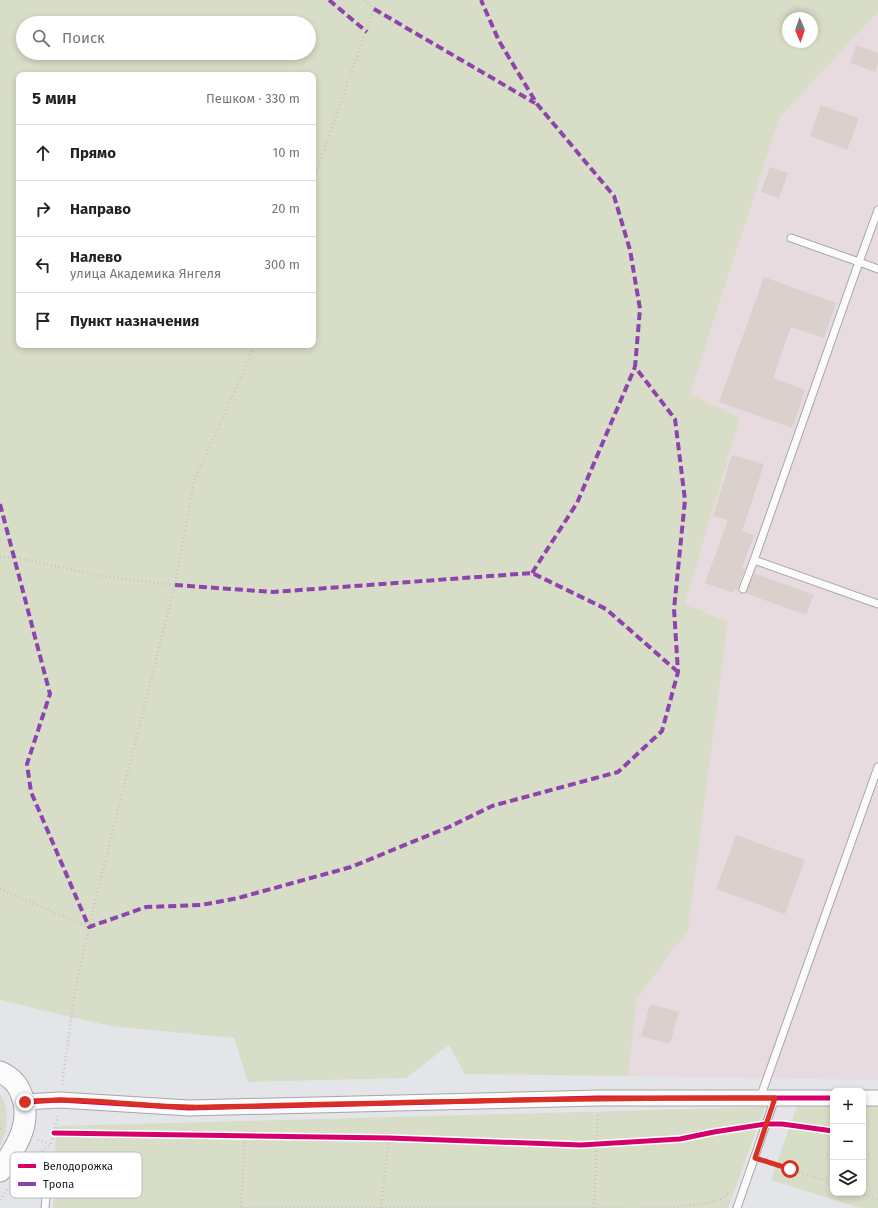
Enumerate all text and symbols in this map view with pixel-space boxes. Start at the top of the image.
north arrow [782,12,818,48]
search box [16,16,316,60]
icon: search [30,27,52,49]
text: Поиск [62,29,105,47]
text: 5 мин [32,88,77,109]
text: Пешком · 330 m [206,91,300,106]
icon: ahead [32,142,54,164]
text: Прямо [70,144,116,162]
text: 10 m [273,145,300,160]
icon: right [32,198,54,220]
text: Направо [70,200,131,218]
text: 20 m [272,201,300,216]
text: Налево [70,248,122,266]
icon: left [32,254,54,276]
text: 300 m [264,257,300,272]
text: улица Академика Янгеля [70,266,221,281]
icon: arrive [32,310,54,332]
text: Пункт назначения [70,312,199,330]
map controls [830,1088,866,1196]
button: + [830,1088,866,1124]
route end [16,1093,34,1111]
button: − [830,1124,866,1160]
legend [10,1152,142,1198]
text: Велодорожка [43,1160,113,1173]
route start [781,1160,799,1178]
button: layers [830,1160,866,1196]
text: Тропа [43,1178,74,1191]

